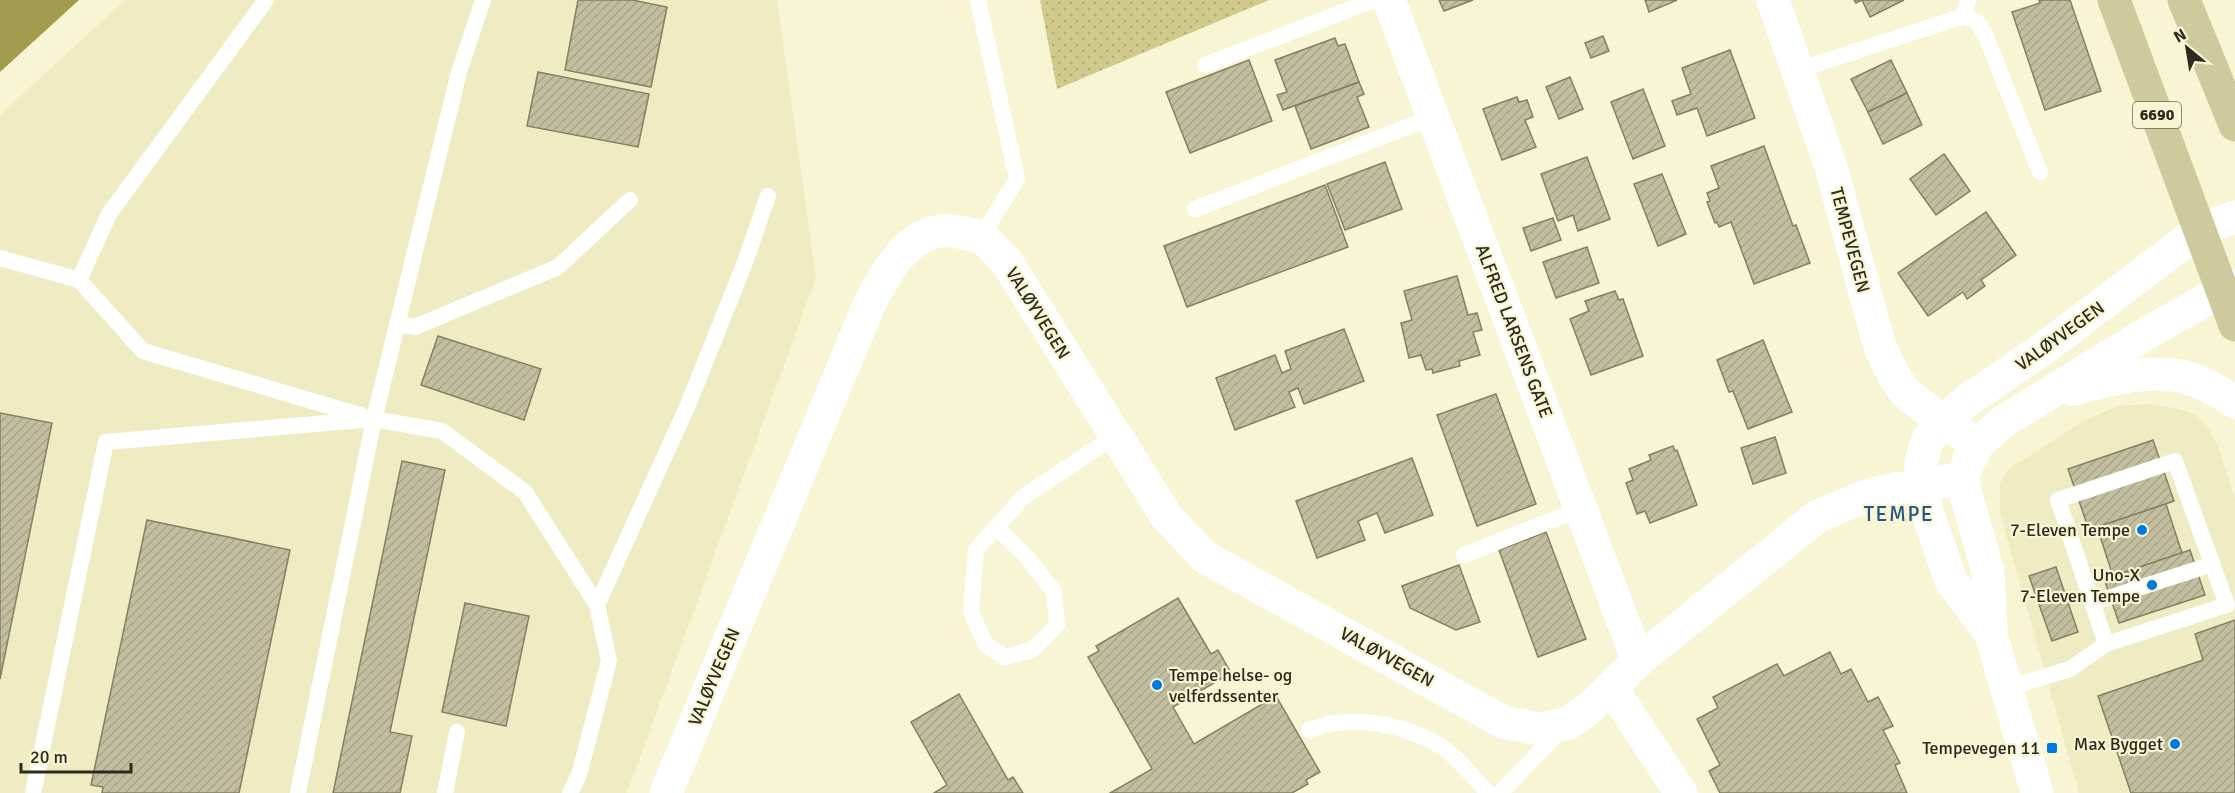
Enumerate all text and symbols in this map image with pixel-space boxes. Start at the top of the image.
north arrow [2157,18,2217,78]
text: N [2170,24,2190,47]
road number: 6690 [2133,102,2181,128]
street label: TEMPEVEGEN [1825,185,1875,295]
street label: ALFRED LARSENS GATE [1471,241,1557,421]
street label: VALØYVEGEN [1001,263,1075,363]
street label: VALØYVEGEN [2011,296,2109,376]
district label: TEMPE [1864,501,1934,527]
place label: 7-Eleven Tempe [2010,519,2130,541]
marker: 7-Eleven Tempe [2135,523,2149,537]
place label: Uno-X 7-Eleven Tempe [2020,564,2140,607]
marker: Uno-X 7-Eleven Tempe [2145,578,2159,592]
street label: VALØYVEGEN [1336,622,1438,692]
street label: VALØYVEGEN [683,625,745,729]
place label: Tempe helse- og velferdssenter [1169,664,1292,707]
marker: Tempe helse- og velferdssenter [1150,678,1164,692]
place label: Max Bygget [2074,733,2163,755]
scale bar [21,736,130,774]
place label: Tempevegen 11 [1922,737,2040,759]
marker: Max Bygget [2168,737,2182,751]
marker: Tempevegen 11 [2045,741,2059,755]
text: 20 m [30,746,68,768]

